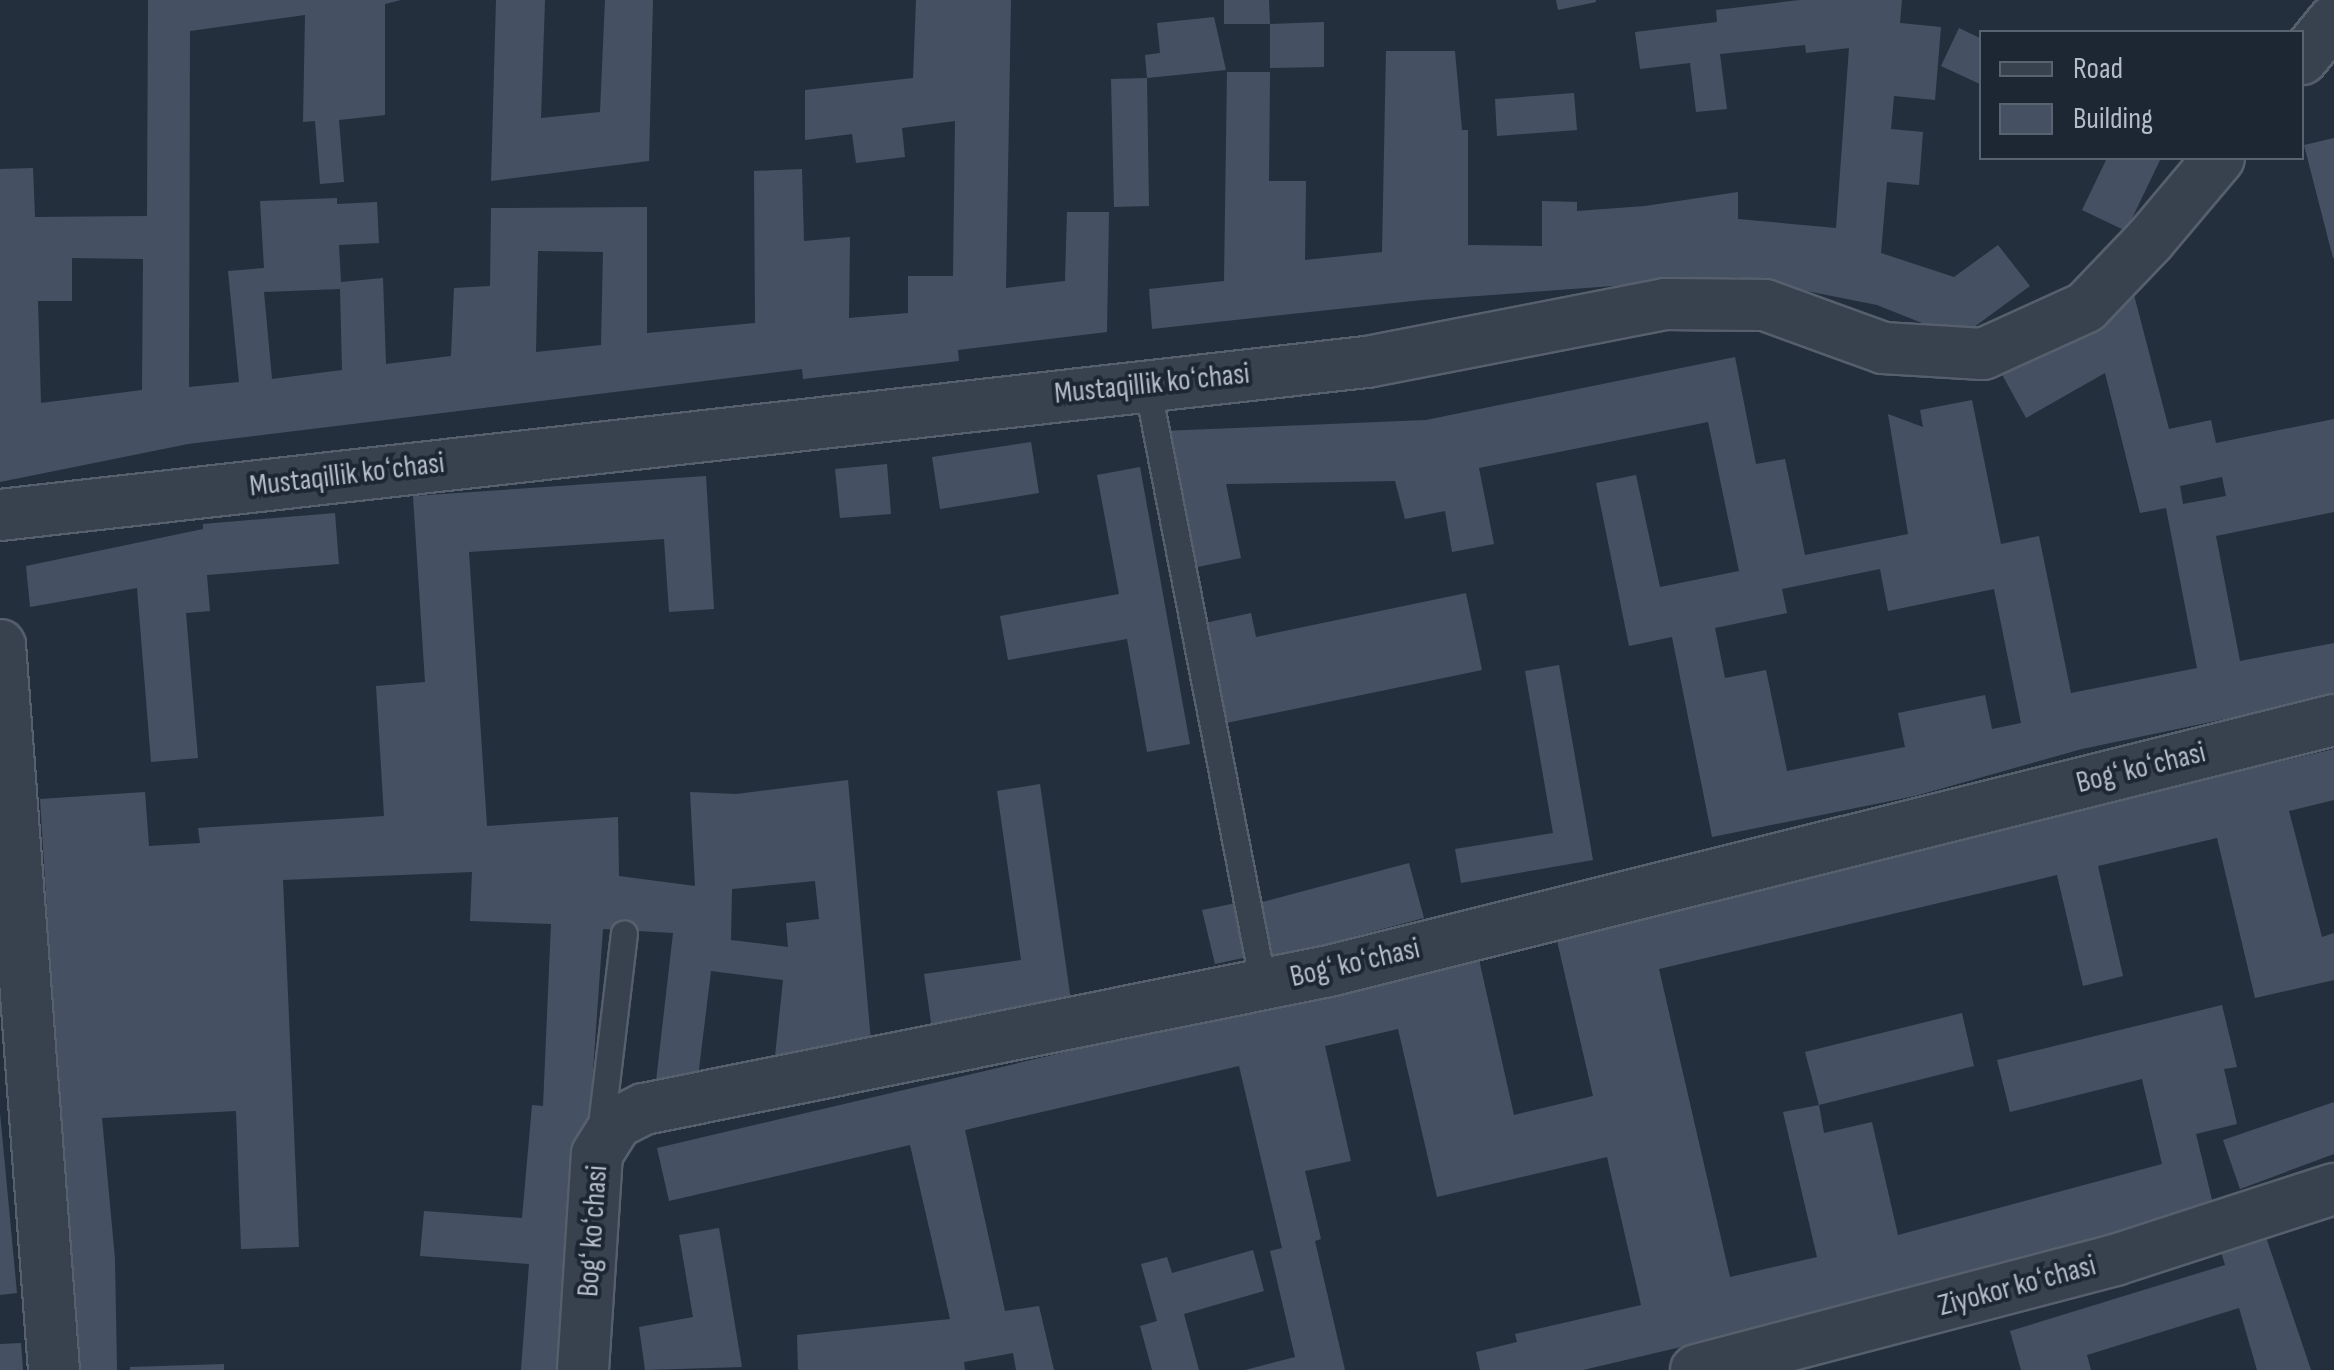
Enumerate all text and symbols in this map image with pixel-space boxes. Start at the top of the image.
legend [1979,30,2304,160]
text: Road [2073,51,2123,87]
text: Building [2073,101,2153,137]
street label: Mustaqillik koʻchasi [1053,356,1251,412]
street label: Mustaqillik koʻchasi [247,445,447,505]
street label: Bogʻ koʻchasi [2073,735,2209,801]
street label: Bogʻ koʻchasi [1287,931,1423,995]
street label: Bogʻ koʻchasi [570,1164,616,1298]
street label: Ziyokor koʻchasi [1934,1248,2100,1324]

